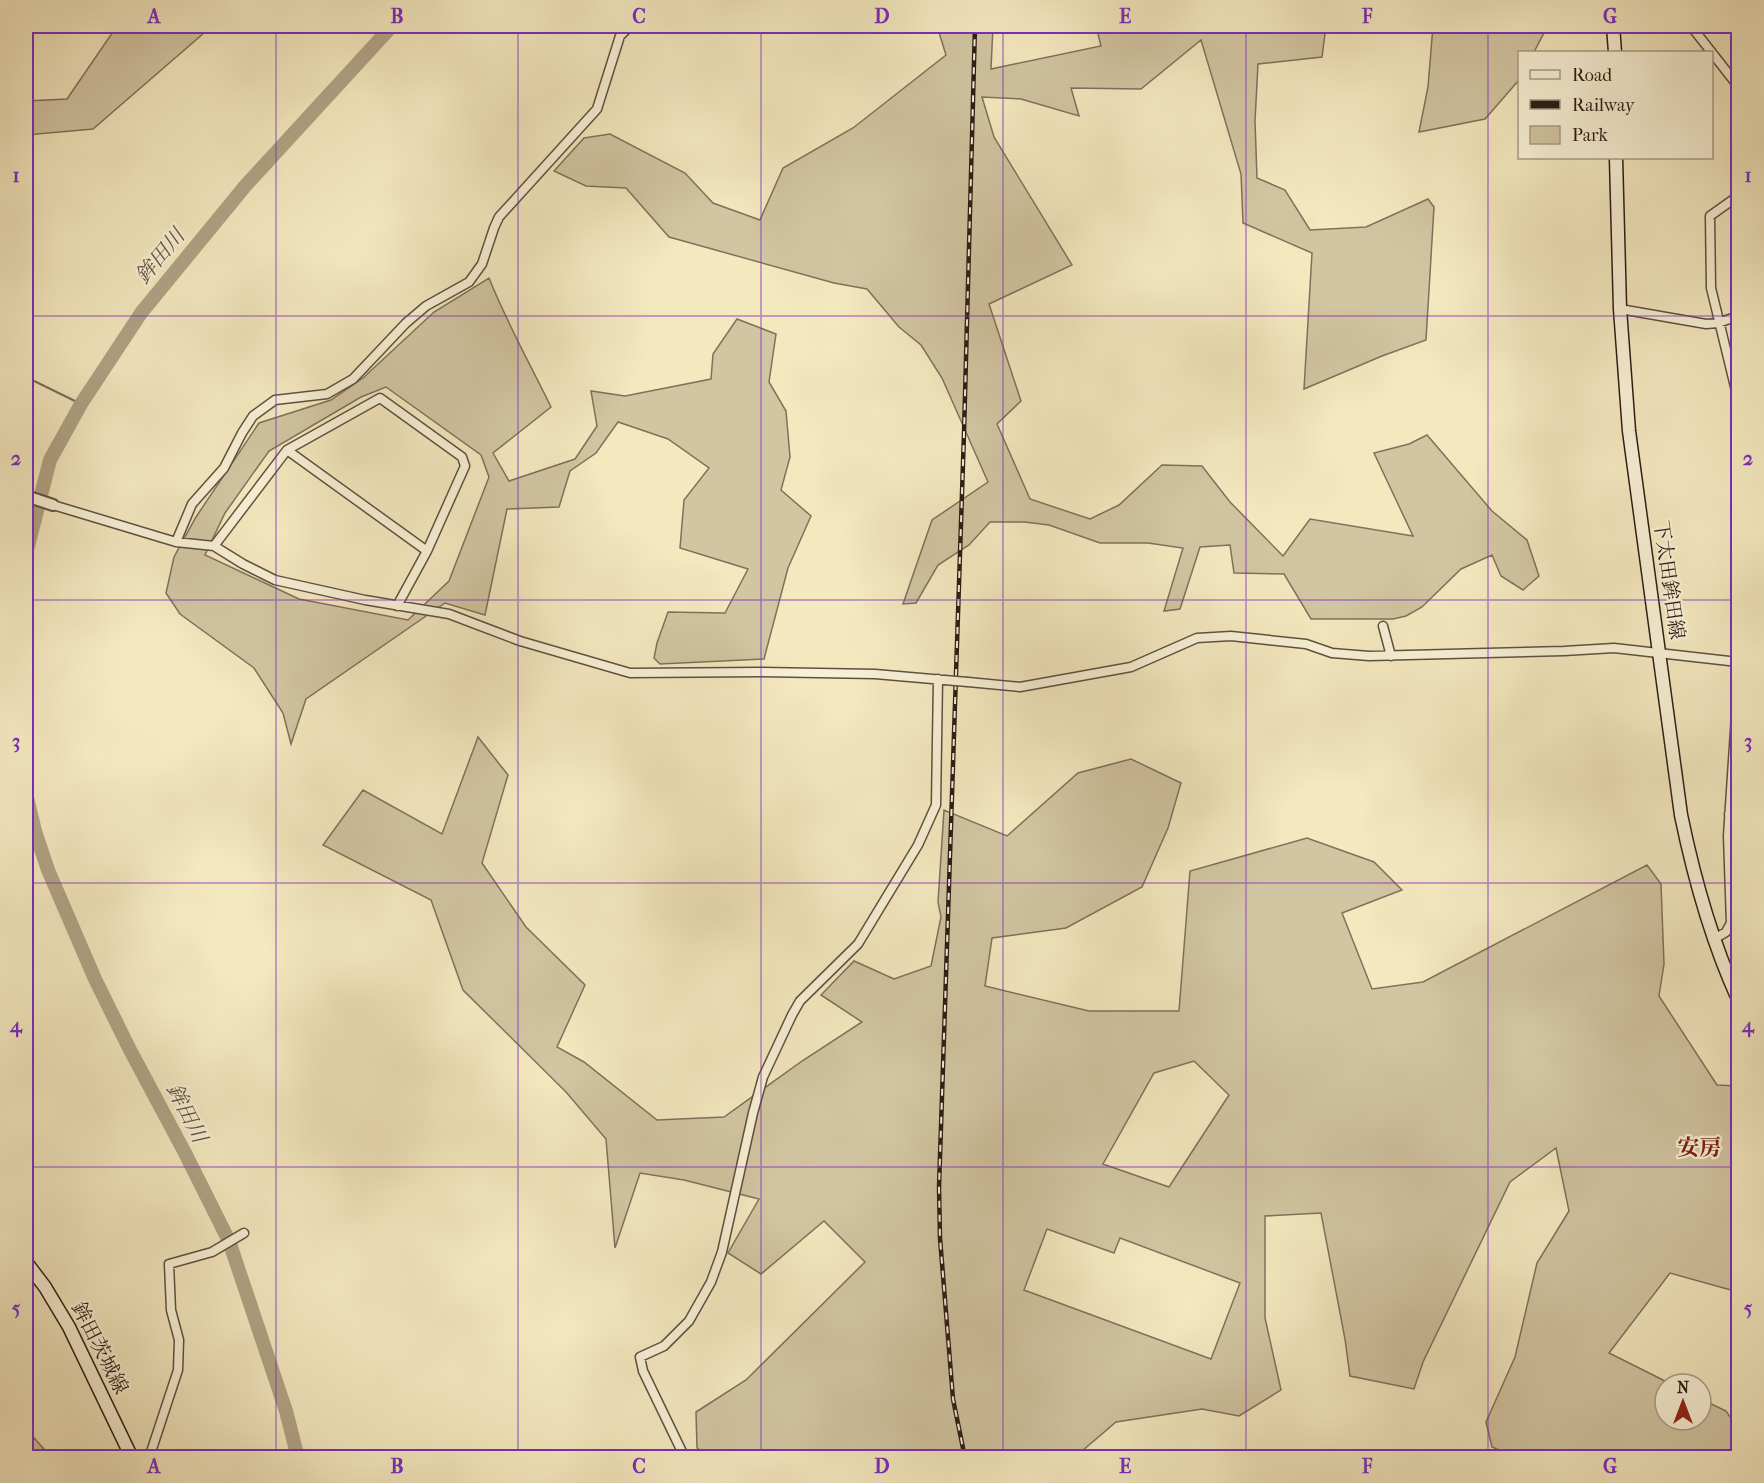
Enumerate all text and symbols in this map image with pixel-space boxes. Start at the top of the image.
text: A [146,5,162,28]
text: B [390,5,404,28]
text: C [632,5,646,28]
text: D [874,5,890,28]
text: E [1119,5,1131,28]
text: F [1361,5,1373,28]
text: G [1603,5,1617,28]
legend [1518,51,1713,159]
text: Road [1572,65,1612,86]
text: Railway [1572,95,1636,116]
text: Park [1572,125,1609,146]
text: 1 [12,164,20,187]
text: 1 [1744,164,1752,187]
water label: 鉾田川 [131,223,191,288]
text: 2 [11,447,21,470]
text: 2 [1743,447,1753,470]
street label: 下太田鉾田線 [1649,519,1689,641]
text: 3 [12,730,20,753]
text: 3 [1744,730,1752,753]
text: 4 [9,1014,23,1038]
text: 4 [1741,1014,1755,1038]
water label: 鉾田川 [162,1079,213,1148]
district label: 安房 [1677,1135,1721,1161]
text: 5 [12,1297,21,1320]
text: 5 [1744,1297,1753,1320]
street label: 鉾田茨城線 [67,1298,133,1398]
north arrow [1653,1372,1713,1432]
text: N [1677,1378,1690,1397]
text: A [146,1455,162,1478]
text: B [390,1455,404,1478]
text: C [632,1455,646,1478]
text: D [874,1455,890,1478]
text: E [1119,1455,1131,1478]
text: F [1361,1455,1373,1478]
text: G [1603,1455,1617,1478]

